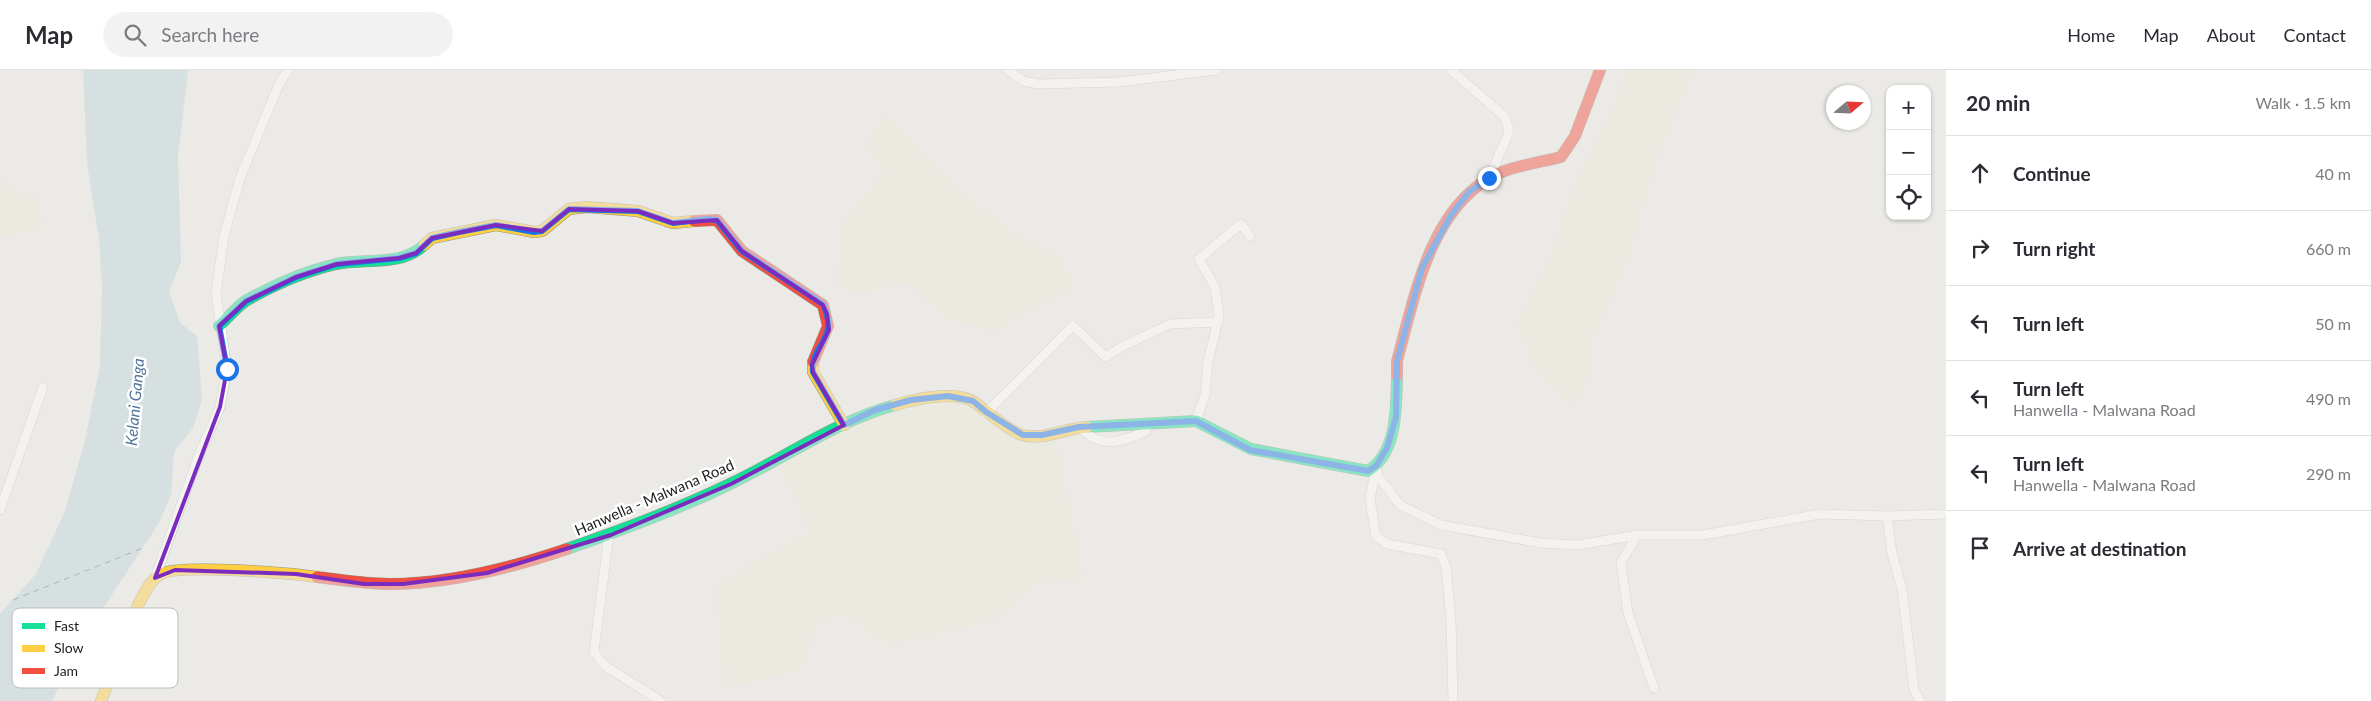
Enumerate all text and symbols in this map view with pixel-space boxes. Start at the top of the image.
search box [103,12,453,57]
text: Map [25,20,73,49]
icon: search [121,21,149,49]
text: Search here [161,23,259,46]
text: Home [2067,24,2115,46]
text: Map [2143,24,2179,46]
text: About [2207,24,2256,46]
text: Contact [2284,24,2346,46]
north arrow [1826,85,1871,130]
map controls [1886,85,1931,220]
button: + [1886,85,1931,130]
text: 20 min [1966,90,2030,115]
text: Walk · 1.5 km [2255,93,2351,112]
button: − [1886,130,1931,175]
icon: ahead [1966,159,1994,187]
text: Continue [2013,162,2091,185]
text: 40 m [2315,164,2351,183]
route end [1478,167,1501,190]
button: locate [1886,175,1931,220]
icon: right [1966,234,1994,262]
text: Turn right [2013,237,2095,260]
text: 660 m [2306,239,2351,258]
icon: left [1966,309,1994,337]
text: Turn left [2013,312,2084,335]
text: 50 m [2315,314,2351,333]
water label: Kelani Ganga [121,357,147,447]
route start [216,358,239,381]
text: Turn left [2013,377,2084,400]
icon: left [1966,384,1994,412]
text: 490 m [2306,389,2351,408]
text: Hanwella - Malwana Road [2013,400,2196,419]
text: Turn left [2013,452,2084,475]
street label: Hanwella - Malwana Road [572,455,736,539]
icon: left [1966,459,1994,487]
text: 290 m [2306,464,2351,483]
text: Hanwella - Malwana Road [2013,475,2196,494]
icon: arrive [1966,534,1994,562]
text: Arrive at destination [2013,537,2186,560]
legend [12,608,178,688]
text: Fast [54,617,79,634]
text: Slow [54,639,84,656]
text: Jam [54,662,78,679]

